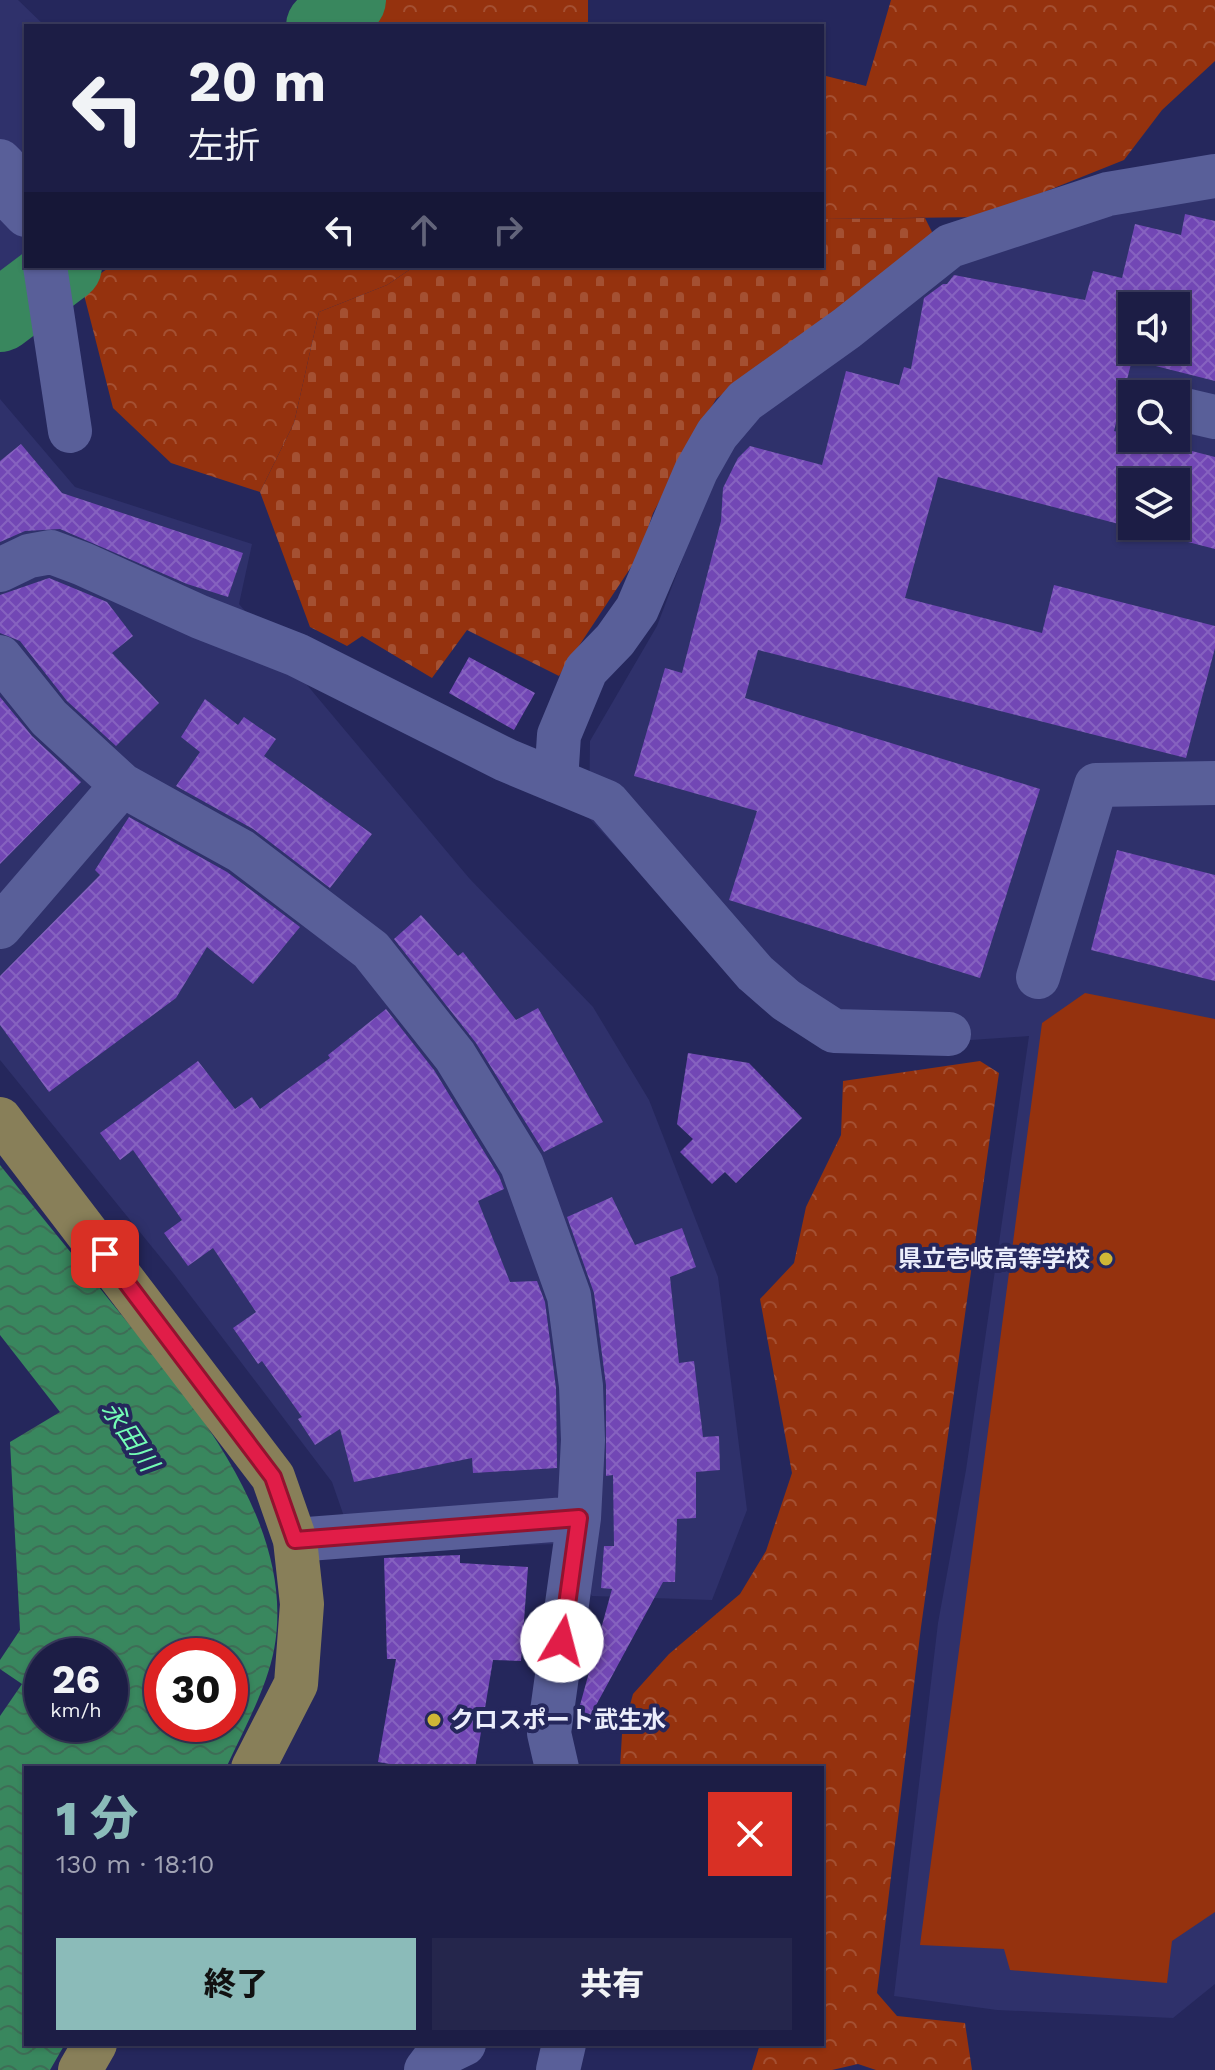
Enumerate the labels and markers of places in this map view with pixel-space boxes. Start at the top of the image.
pin [71,1220,139,1288]
place label: 県立壱岐高等学校 [898,1245,1090,1273]
marker: 県立壱岐高等学校 [1097,1250,1115,1268]
place label: クロスポート武生水 [450,1706,666,1734]
marker: クロスポート武生水 [425,1711,443,1729]

